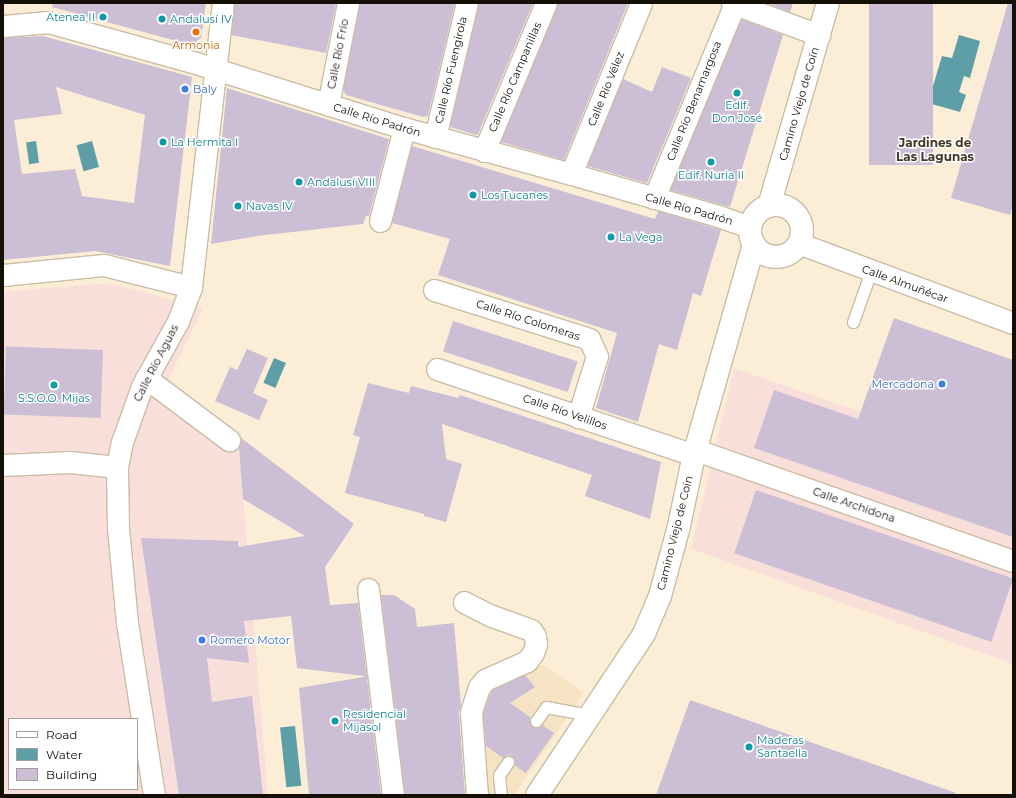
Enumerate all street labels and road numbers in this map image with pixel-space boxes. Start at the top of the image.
street label: Calle Río Fuengirola [432,15,470,125]
street label: Calle Río Frío [325,18,351,90]
street label: Calle Río Campanillas [486,20,544,134]
street label: Calle Río Benamargosa [664,39,724,163]
street label: Camino Viejo de Coín [776,46,822,162]
street label: Calle Río Vélez [585,50,627,128]
street label: Calle Río Padrón [332,100,422,140]
street label: Calle Río Padrón [644,190,734,228]
street label: Calle Almuñécar [860,262,950,306]
street label: Calle Río Colomeras [474,297,582,343]
street label: Calle Río Aguas [131,322,181,404]
street label: Calle Río Velillos [521,391,609,433]
street label: Camino Viejo de Coín [654,474,696,592]
street label: Calle Archidona [811,485,897,525]

